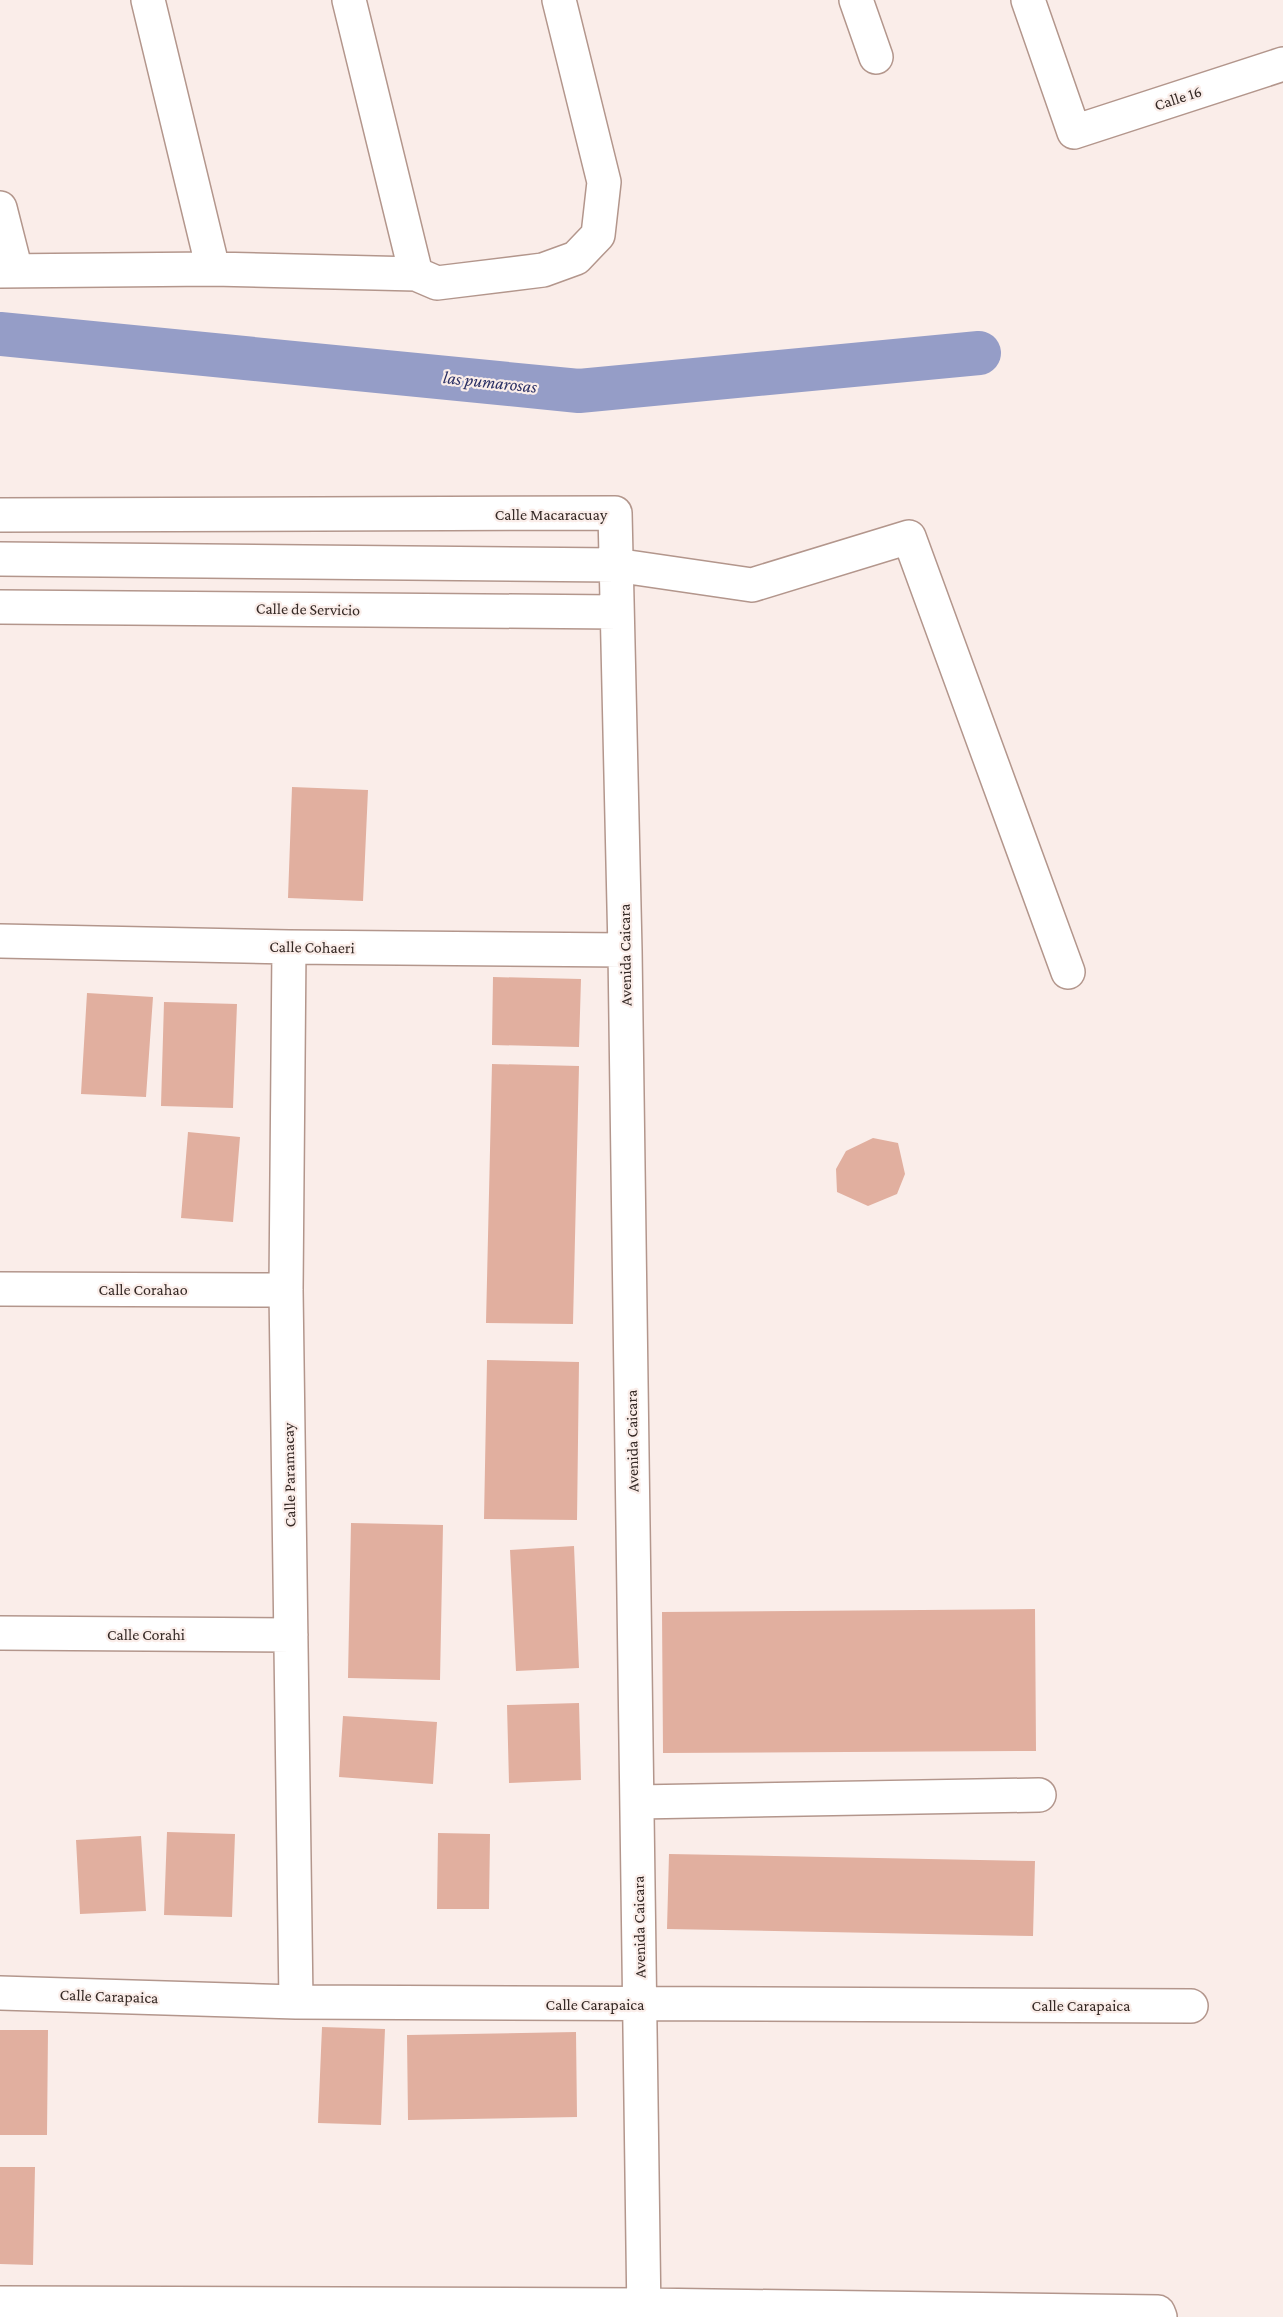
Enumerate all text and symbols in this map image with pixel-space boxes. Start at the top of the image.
street label: Calle 16 [1152,82,1204,114]
water label: las pumarosas [442,367,538,397]
street label: Calle Macaracuay [495,506,608,524]
street label: Calle de Servicio [256,600,360,618]
street label: Avenida Caicara [616,903,634,1006]
street label: Calle Cohaeri [269,938,355,956]
street label: Calle Corahao [98,1281,188,1298]
street label: Avenida Caicara [623,1389,641,1492]
street label: Calle Paramacay [280,1422,299,1528]
street label: Calle Corahi [107,1626,185,1643]
street label: Avenida Caicara [630,1875,648,1978]
street label: Calle Carapaica [59,1986,159,2007]
street label: Calle Carapaica [546,1996,645,2014]
street label: Calle Carapaica [1032,1997,1131,2015]

